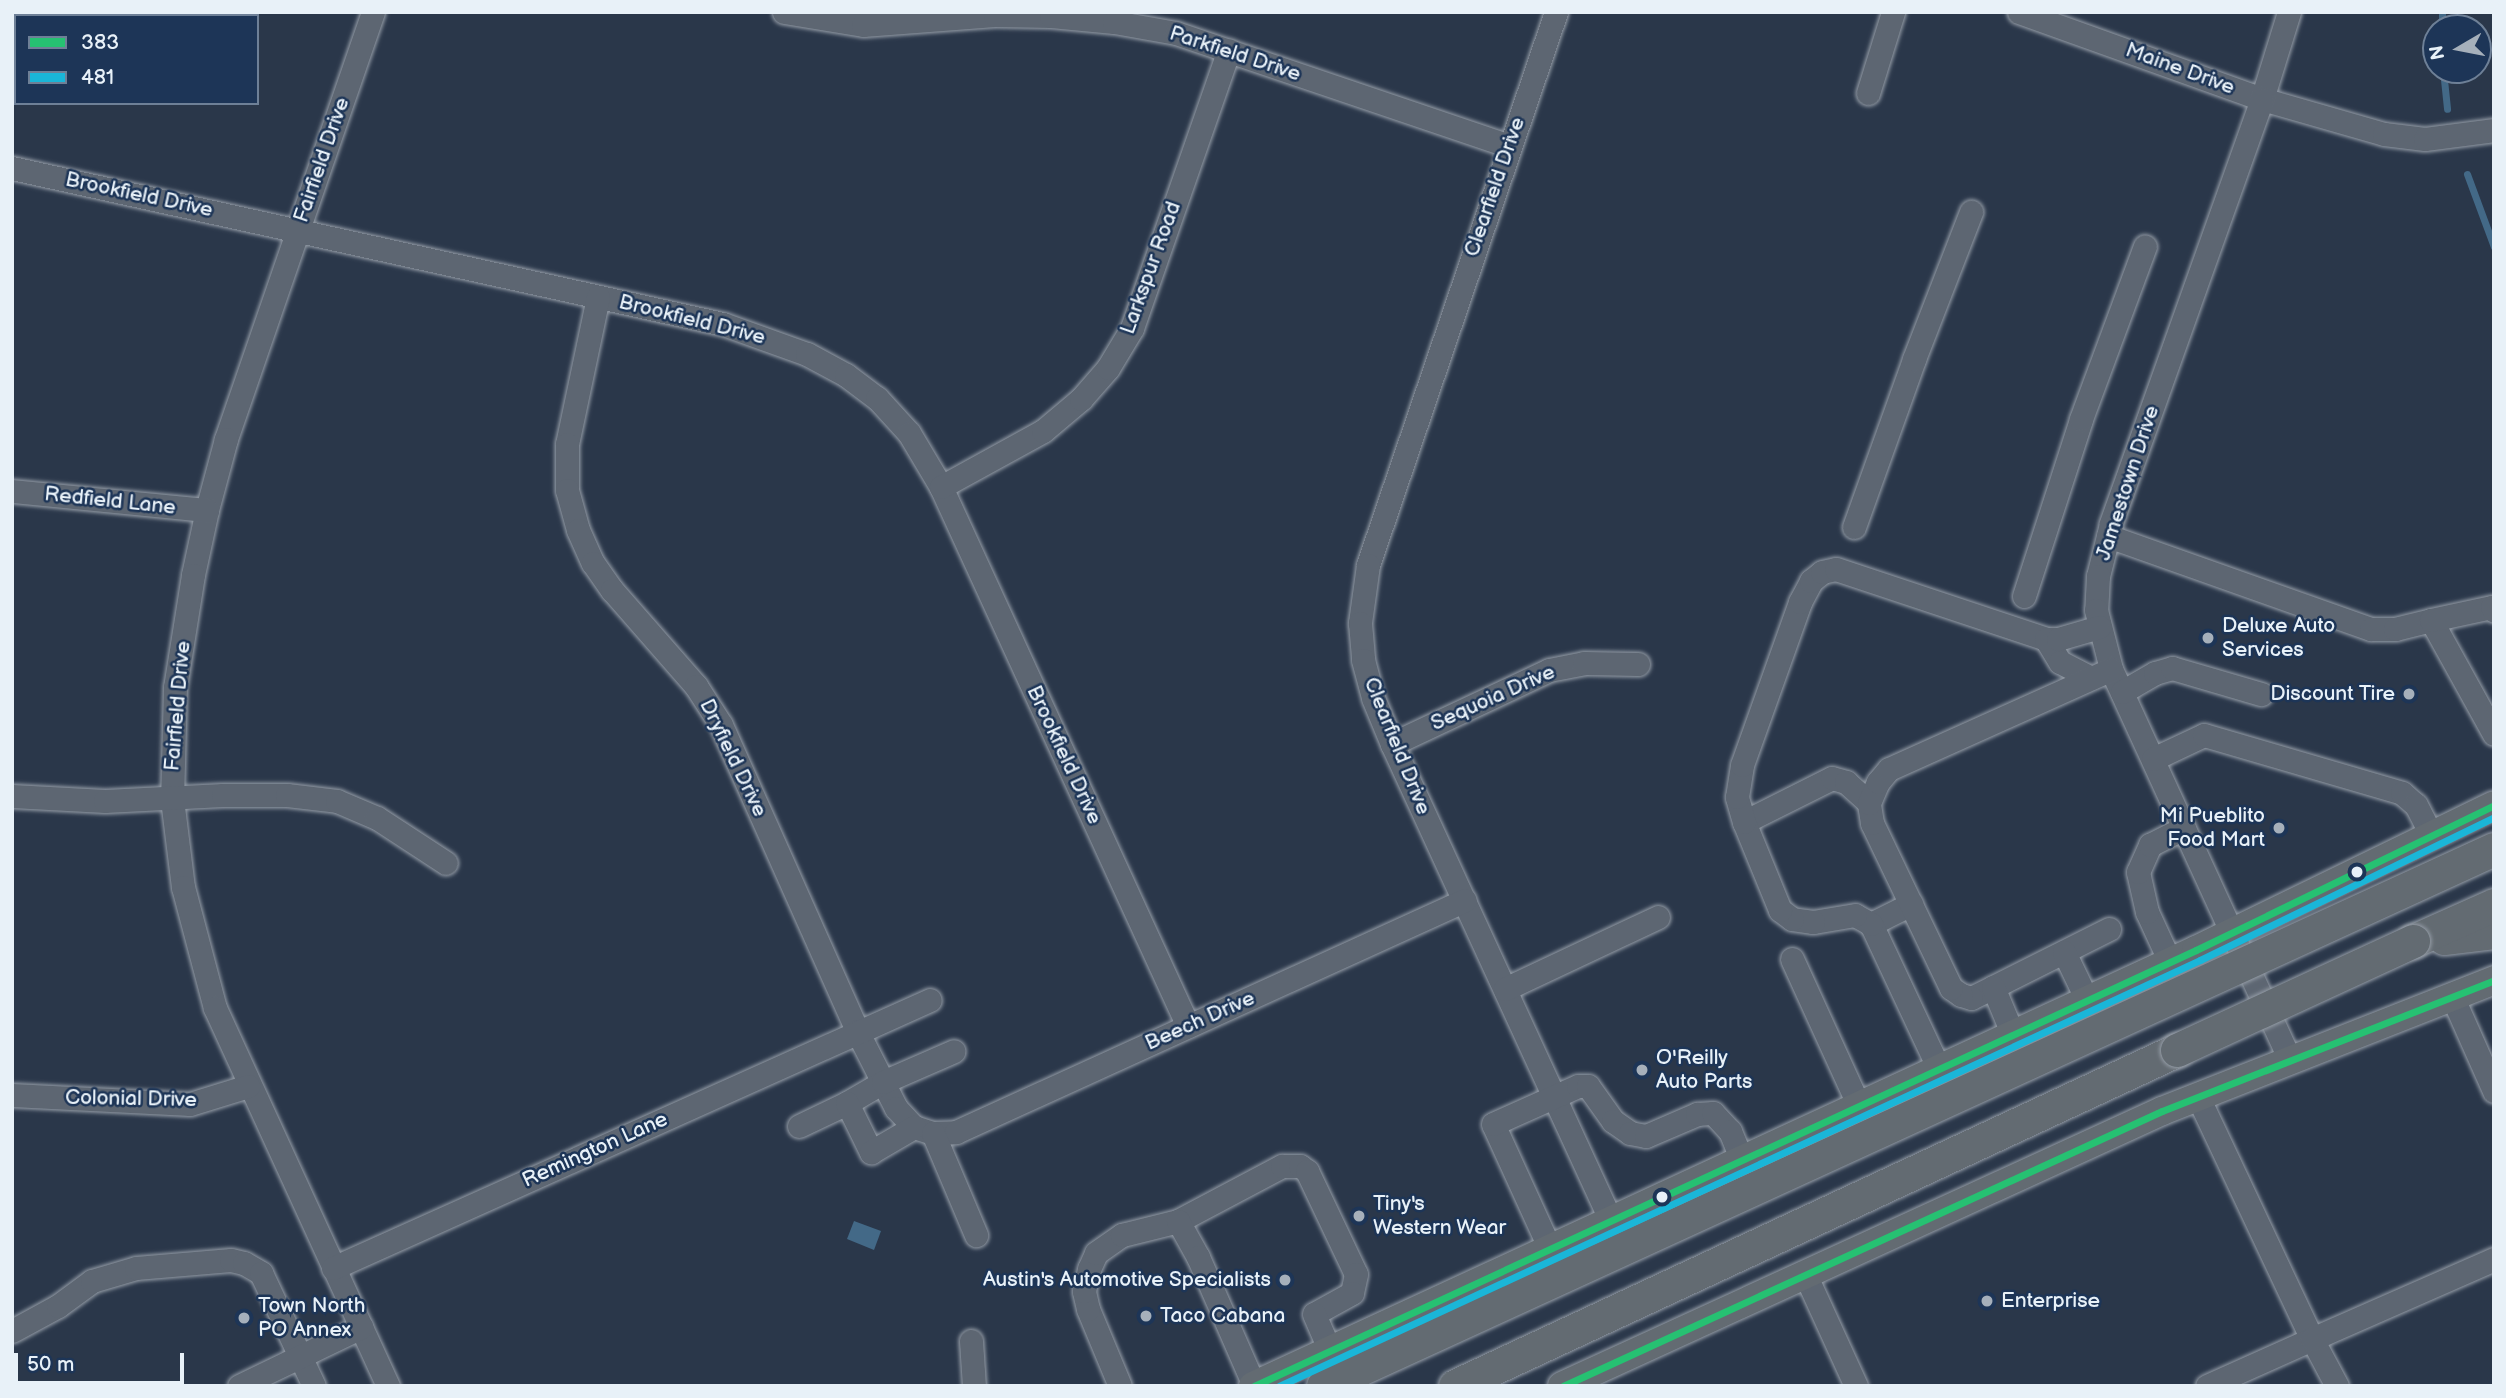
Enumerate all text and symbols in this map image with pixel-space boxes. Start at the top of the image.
legend [14,14,259,105]
north arrow [2422,14,2492,84]
street label: Parkfield Drive [1166,21,1304,87]
text: 383 [81,30,119,55]
street label: Maine Drive [2122,38,2238,100]
text: N [2425,43,2450,61]
text: 481 [81,65,114,90]
street label: Fairfield Drive [289,94,355,226]
street label: Clearfield Drive [1459,114,1531,260]
street label: Brookfield Drive [63,167,215,223]
street label: Larkspur Road [1115,198,1187,338]
street label: Brookfield Drive [616,290,768,350]
street label: Jamestown Drive [2091,402,2165,564]
street label: Redfield Lane [43,482,177,520]
place label: Deluxe Auto Services [2222,613,2335,663]
marker: Deluxe Auto Services [2200,630,2216,646]
street label: Fairfield Drive [160,640,196,772]
street label: Sequoia Drive [1427,659,1559,737]
street label: Clearfield Drive [1358,674,1436,818]
place label: Discount Tire [2270,681,2395,707]
street label: Brookfield Drive [1021,682,1107,828]
marker: Discount Tire [2401,686,2417,702]
street label: Dryfield Drive [694,695,772,821]
place label: Mi Pueblito Food Mart [2160,803,2265,853]
marker: Mi Pueblito Food Mart [2271,820,2287,836]
unlabelled marker [2350,865,2364,879]
street label: Beech Drive [1141,986,1259,1056]
place label: O'Reilly Auto Parts [1656,1045,1752,1095]
marker: O'Reilly Auto Parts [1634,1062,1650,1078]
street label: Colonial Drive [65,1085,197,1113]
street label: Remington Lane [518,1107,672,1193]
unlabelled marker [1655,1190,1669,1204]
place label: Tiny's Western Wear [1373,1191,1507,1241]
marker: Tiny's Western Wear [1351,1208,1367,1224]
place label: Austin's Automotive Specialists [983,1267,1271,1293]
marker: Austin's Automotive Specialists [1277,1272,1293,1288]
place label: Enterprise [2001,1288,2100,1314]
place label: Town North PO Annex [258,1293,365,1343]
marker: Enterprise [1979,1293,1995,1309]
place label: Taco Cabana [1160,1303,1285,1329]
marker: Taco Cabana [1138,1308,1154,1324]
marker: Town North PO Annex [236,1310,252,1326]
scale bar [18,1338,187,1382]
text: 50 m [27,1352,74,1377]

